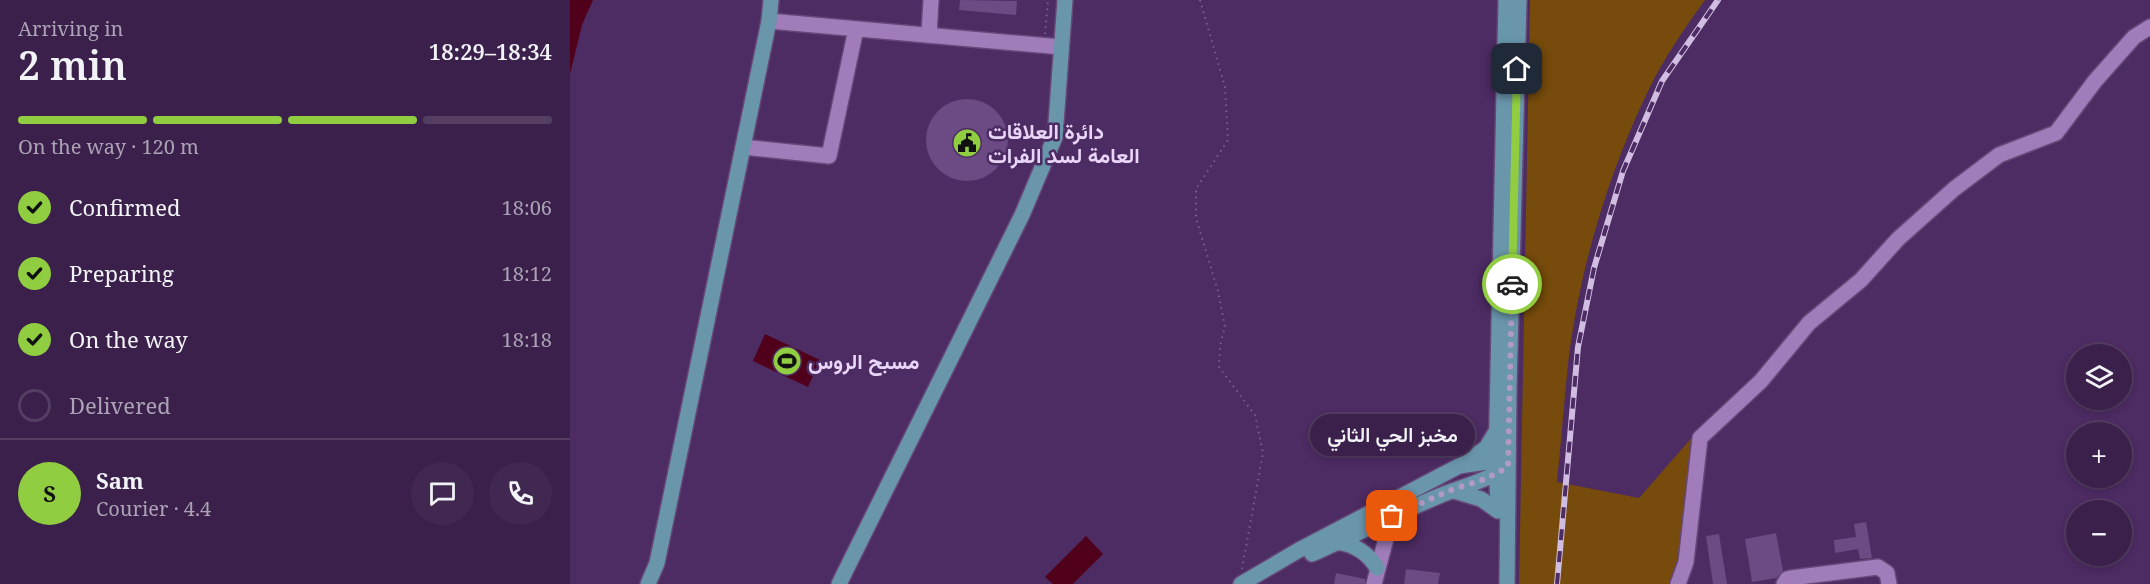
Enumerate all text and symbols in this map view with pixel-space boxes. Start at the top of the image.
text: Arriving in [18,15,123,42]
text: 18:29–18:34 [429,36,552,66]
text: 2 min [18,38,127,91]
pin [1491,43,1542,94]
icon: home [1500,52,1533,85]
place label: دائرة العلاقات العامة لسد الفرات [988,117,1140,169]
public building icon: دائرة العلاقات العامة لسد الفرات [951,127,983,159]
text: On the way · 120 m [18,133,199,160]
icon: check [18,191,51,224]
text: Confirmed [69,192,180,222]
text: 18:06 [502,194,552,221]
courier [1482,254,1542,314]
icon: check [18,257,51,290]
text: Preparing [69,258,174,288]
text: 18:12 [502,260,552,287]
icon: car [1496,268,1529,301]
icon: check [18,323,51,356]
text: On the way [69,324,188,354]
text: 18:18 [502,326,552,353]
map controls [2066,344,2132,566]
button: layers [2066,344,2132,410]
sports icon: مسبح الروس [771,345,803,377]
place label: مسبح الروس [808,347,919,376]
text: Delivered [69,390,171,420]
callout: مخبز الحي الثاني [1310,414,1474,456]
text: مخبز الحي الثاني [1327,421,1458,448]
button: + [2066,422,2132,488]
button: chat [411,462,474,525]
button: phone [489,462,552,525]
text: Sam [96,465,144,495]
text: S [43,478,56,508]
pin [1366,490,1417,541]
text: Courier · 4.4 [96,495,211,522]
icon: bag [1375,499,1408,532]
button: − [2066,500,2132,566]

